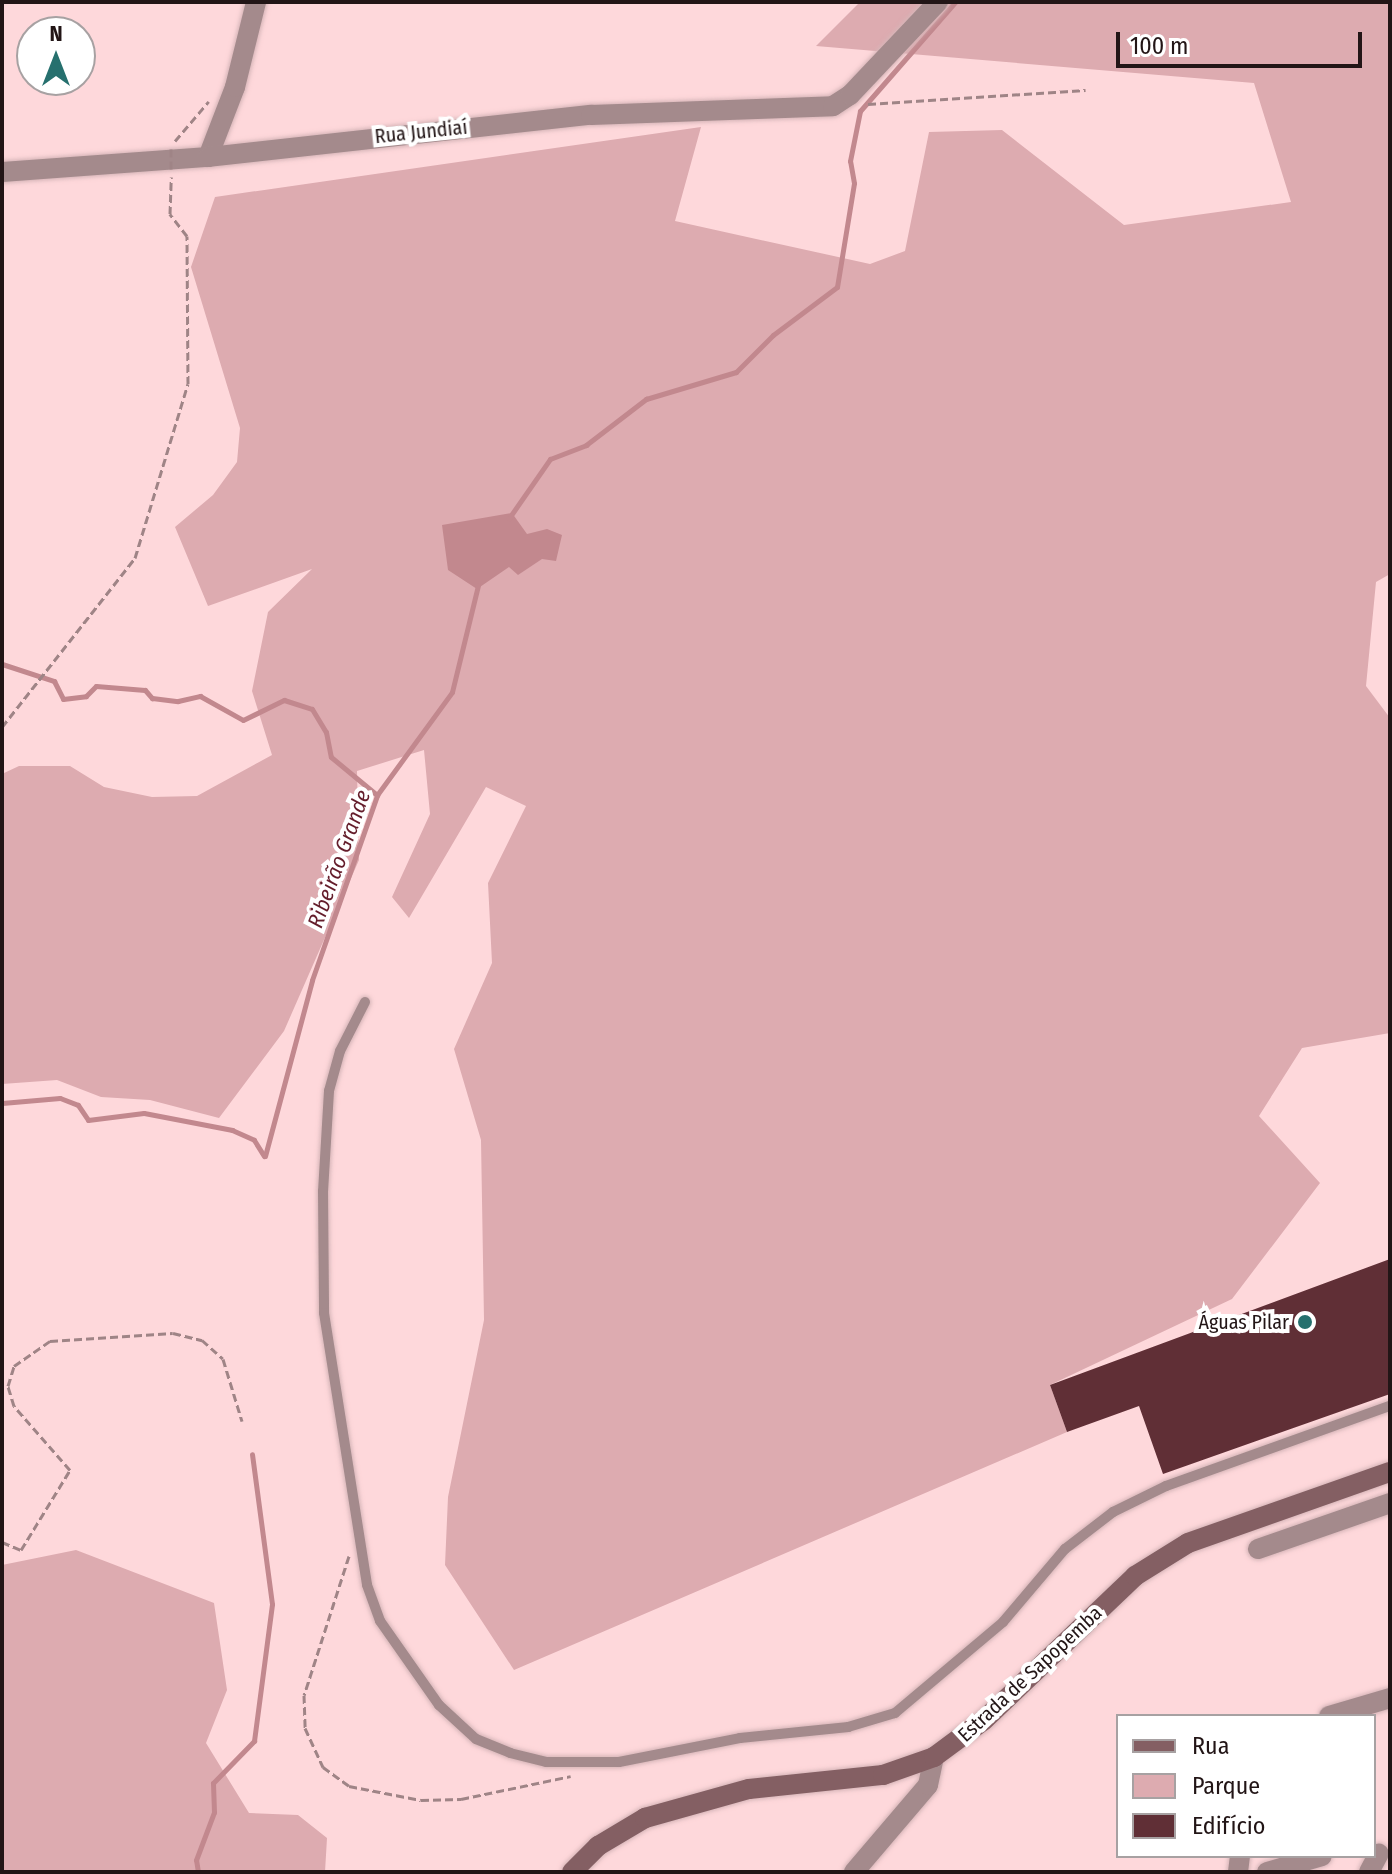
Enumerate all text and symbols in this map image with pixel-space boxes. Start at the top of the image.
north arrow [16,16,96,96]
scale bar [1120,16,1366,66]
text: N [49,20,63,47]
text: 100 m [1130,32,1188,60]
street label: Rua Jundiaí [374,115,468,149]
water label: Ribeirão Grande [302,787,376,931]
place label: Águas Pilar [1198,1310,1289,1334]
marker: Águas Pilar [1296,1313,1314,1331]
street label: Estrada de Sapopemba [953,1601,1107,1747]
legend [1116,1714,1376,1858]
text: Rua [1192,1732,1229,1760]
text: Parque [1192,1772,1260,1800]
text: Edifício [1192,1812,1265,1840]

